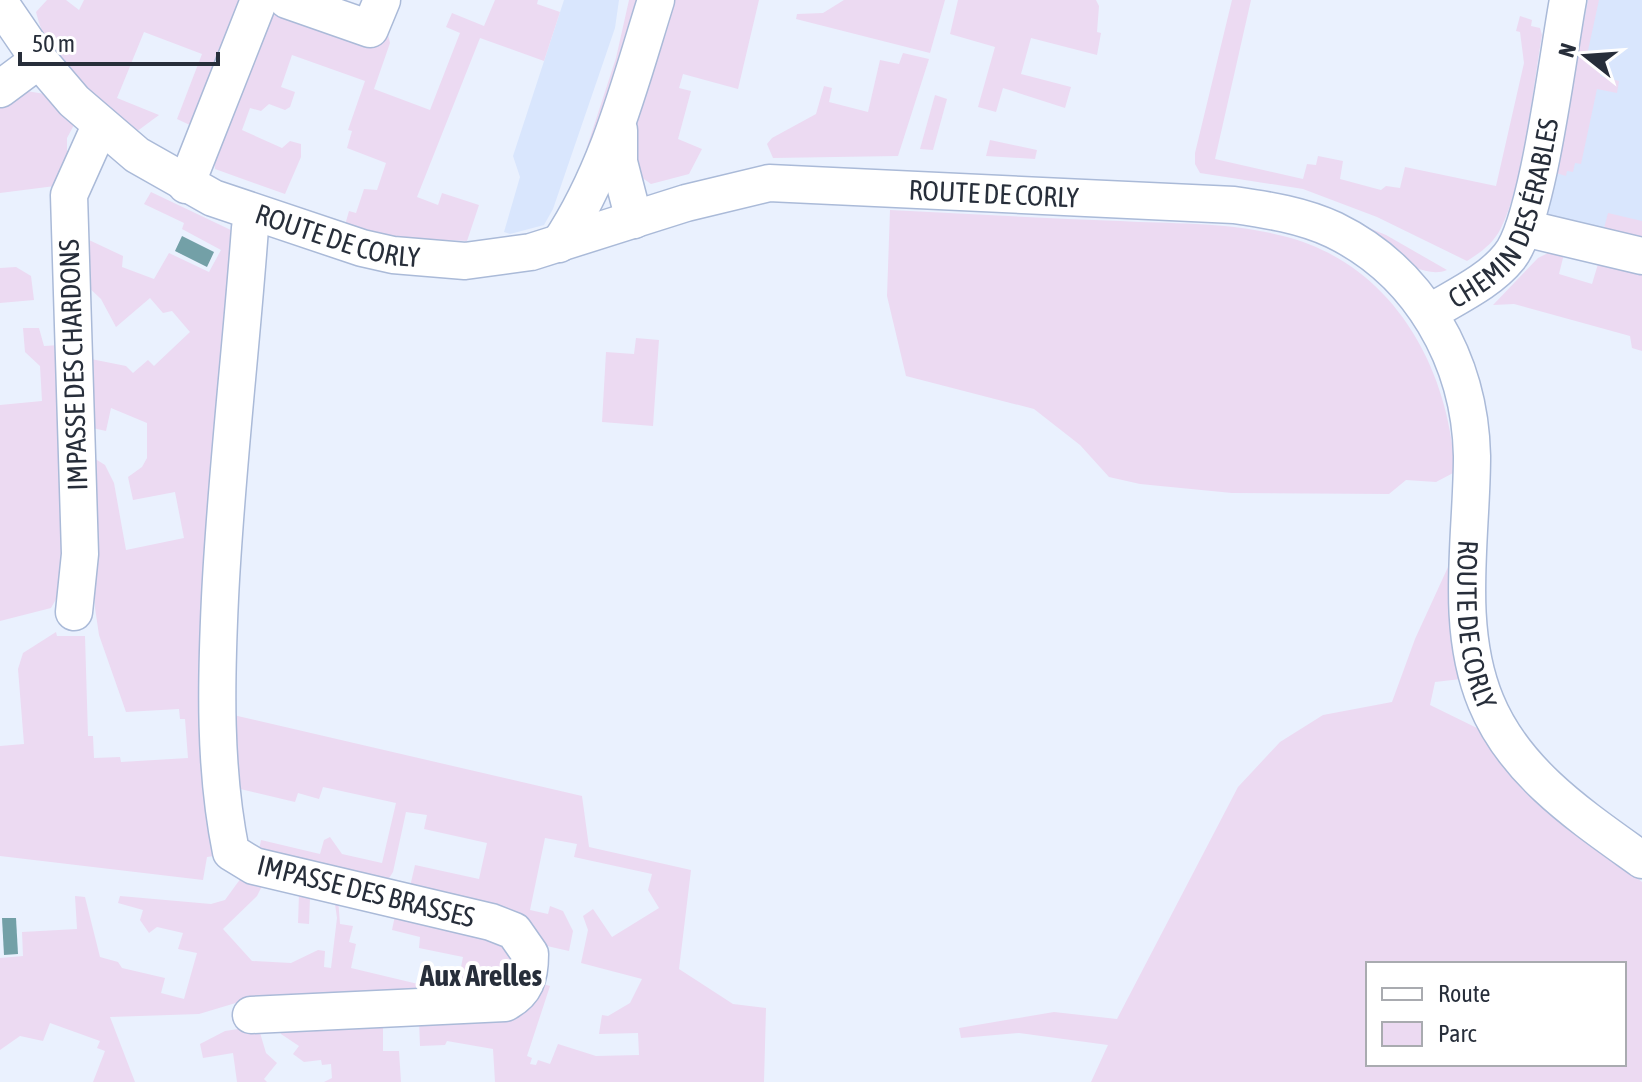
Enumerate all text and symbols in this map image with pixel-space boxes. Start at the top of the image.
scale bar [20,16,218,66]
north arrow [1546,16,1626,96]
text: 50 m [32,30,75,57]
text: N [1553,40,1581,60]
street label: CHEMIN DES ÉRABLES [1443,116,1564,314]
street label: ROUTE DE CORLY [908,174,1080,214]
street label: ROUTE DE CORLY [251,197,422,273]
street label: IMPASSE DES CHARDONS [53,238,93,491]
street label: ROUTE DE CORLY [1451,540,1503,714]
street label: IMPASSE DES BRASSES [254,849,478,934]
district label: Aux Arelles [419,958,543,992]
legend [1366,962,1626,1066]
text: Route [1438,980,1490,1007]
text: Parc [1438,1020,1477,1047]

